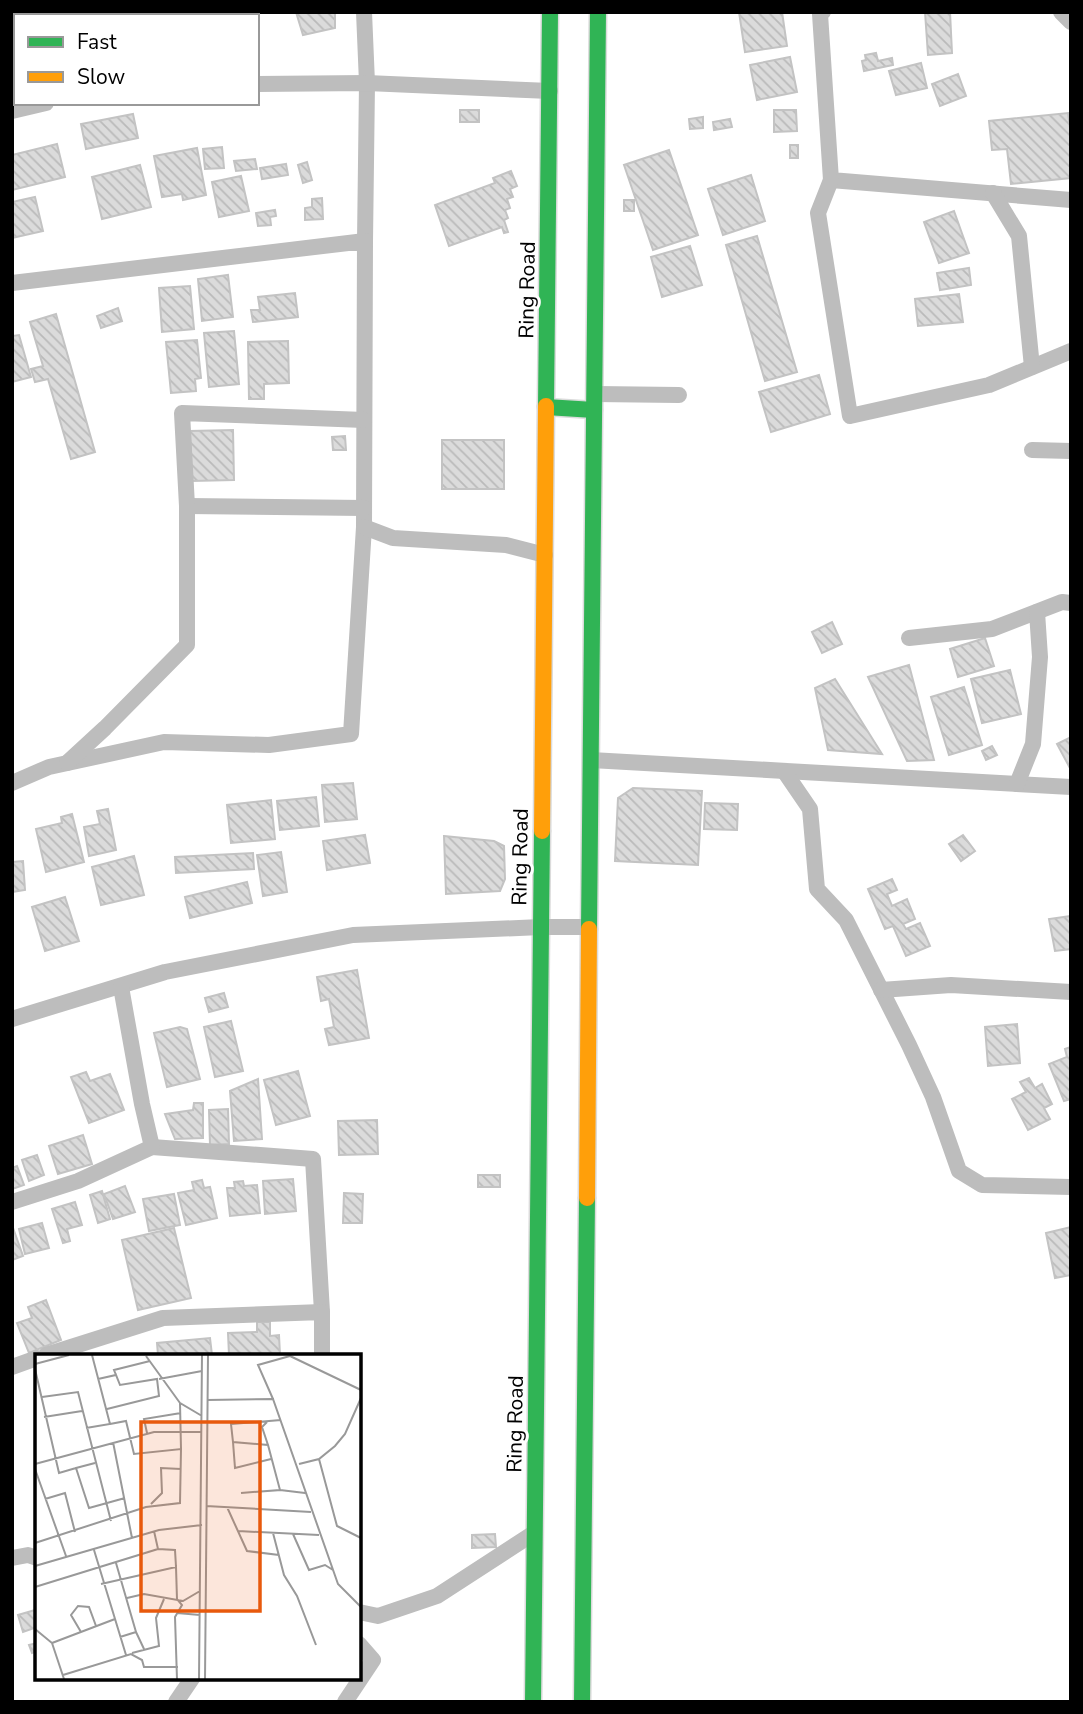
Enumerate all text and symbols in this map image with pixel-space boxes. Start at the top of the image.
legend [14,14,259,105]
text: Fast [77,28,117,56]
text: Slow [77,63,126,91]
street label: Ring Road [512,241,542,339]
street label: Ring Road [505,808,535,906]
inset map [35,1354,360,1679]
street label: Ring Road [500,1375,530,1473]

